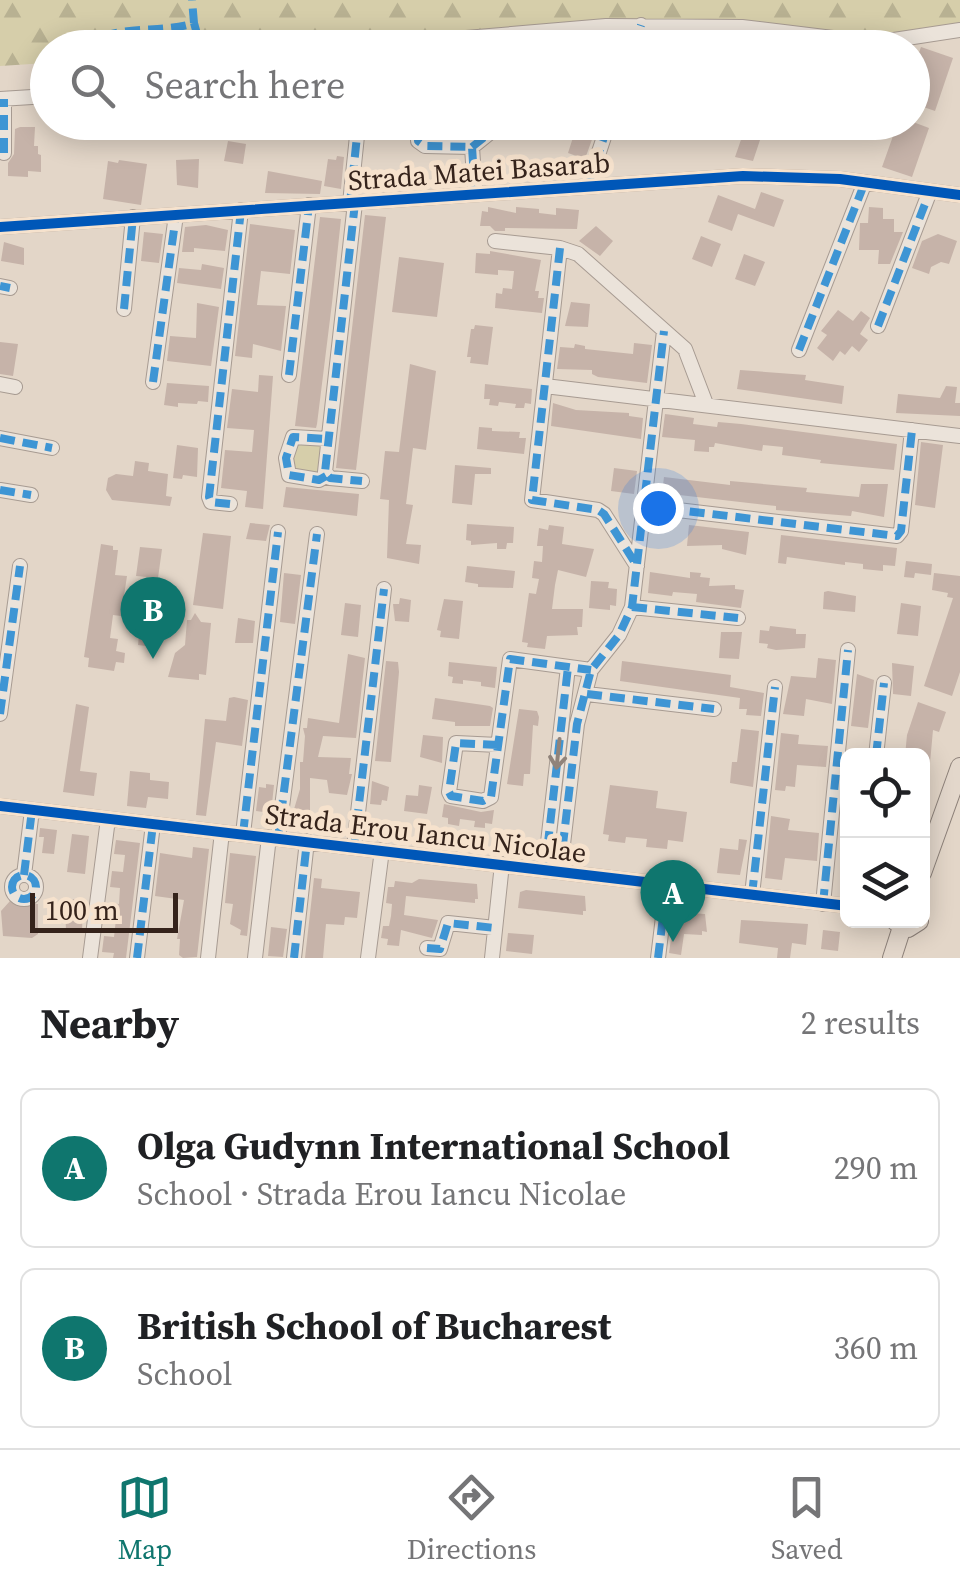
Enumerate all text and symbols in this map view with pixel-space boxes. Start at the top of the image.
search box [30,30,930,140]
icon: search [65,58,120,113]
text: Search here [145,59,345,111]
street label: Strada Matei Basarab [347,143,611,199]
your location [633,483,684,534]
pin: B [120,576,186,659]
one-way arrow [548,738,567,770]
map controls [840,748,930,928]
button: locate [840,748,930,838]
street label: Strada Erou Iancu Nicolae [263,794,589,872]
button: layers [840,838,930,928]
pin: A [640,860,706,942]
scale bar [30,888,178,933]
text: 100 m [45,891,119,929]
text: Nearby [40,994,179,1052]
text: 2 results [801,1001,920,1045]
text: Olga Gudynn International School [137,1120,730,1172]
text: A [64,1146,85,1190]
text: 290 m [834,1146,918,1190]
text: School · Strada Erou Iancu Nicolae [137,1172,626,1216]
text: British School of Bucharest [137,1300,611,1352]
text: B [64,1326,85,1370]
text: 360 m [834,1326,918,1370]
text: School [137,1352,232,1396]
tab: Map [117,1470,172,1568]
tab: Directions [407,1470,536,1568]
tab: Saved [771,1470,843,1568]

